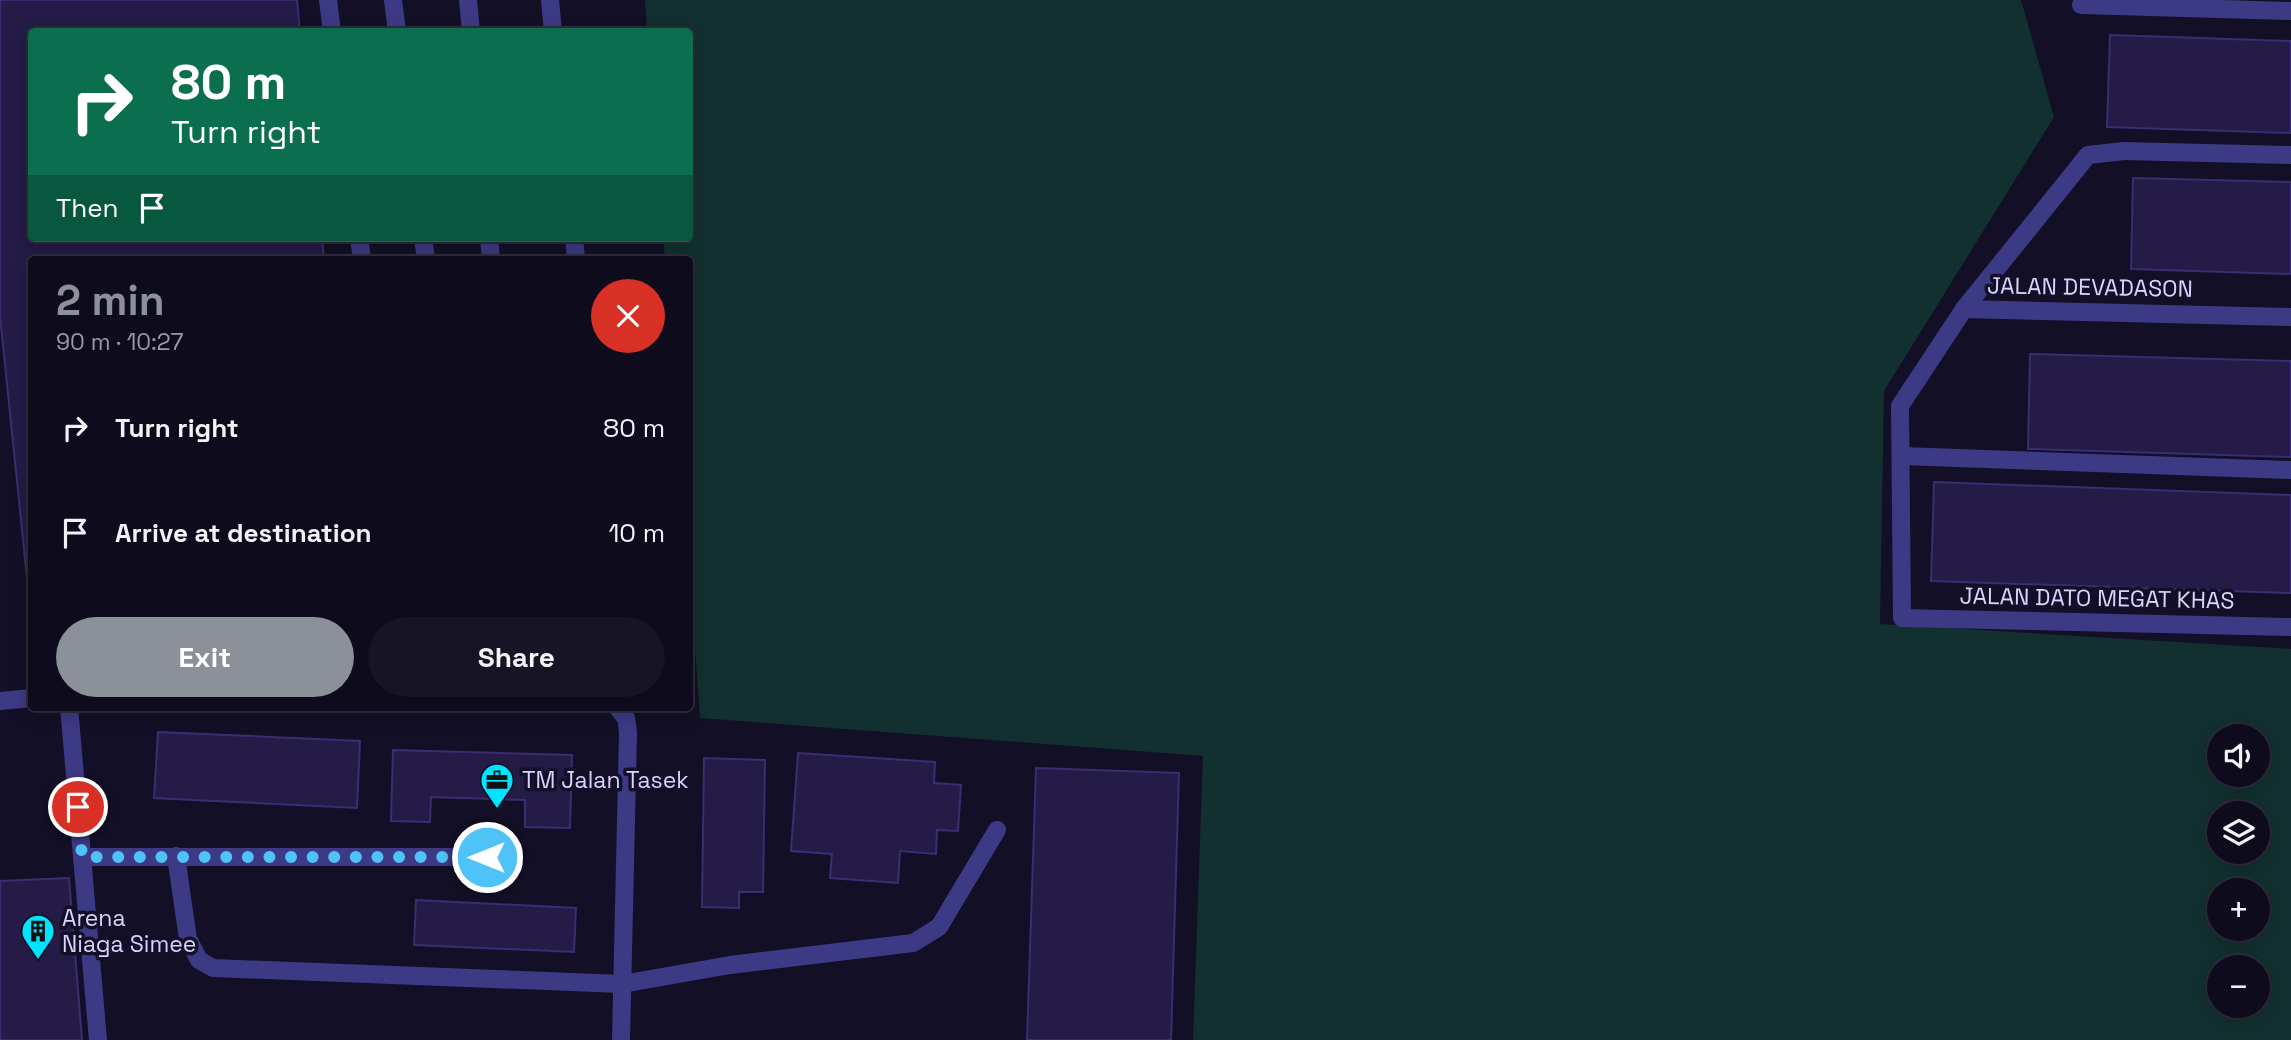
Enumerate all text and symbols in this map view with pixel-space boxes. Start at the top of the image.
text: 80 m [171,51,286,113]
icon: right [56,56,147,147]
text: Turn right [171,112,321,152]
icon: arrive [133,189,171,227]
text: Then [56,191,119,225]
street label: JALAN DEVADASON [1987,270,2193,304]
text: 2 min [56,274,165,327]
button: close [591,279,665,353]
text: 90 m · 10:27 [56,327,183,357]
icon: right [56,409,94,447]
text: Turn right [115,411,239,445]
text: 80 m [603,411,665,445]
icon: arrive [56,514,94,552]
text: Arrive at destination [115,516,372,550]
text: 10 m [608,516,665,550]
street label: JALAN DATO MEGAT KHAS [1959,581,2235,615]
button: Exit [56,617,354,697]
button: Share [368,617,665,697]
map controls [2207,724,2270,1018]
button: sound [2207,724,2270,787]
office icon: TM Jalan Tasek [478,761,516,810]
place label: TM Jalan Tasek [522,765,689,795]
pin [48,777,108,837]
icon: arrive [59,788,97,826]
button: layers [2207,801,2270,864]
position arrow [450,820,524,894]
button: + [2207,878,2270,941]
place label: Arena Niaga Simee [62,903,196,959]
building icon: Arena Niaga Simee [19,912,57,961]
button: − [2207,955,2270,1018]

